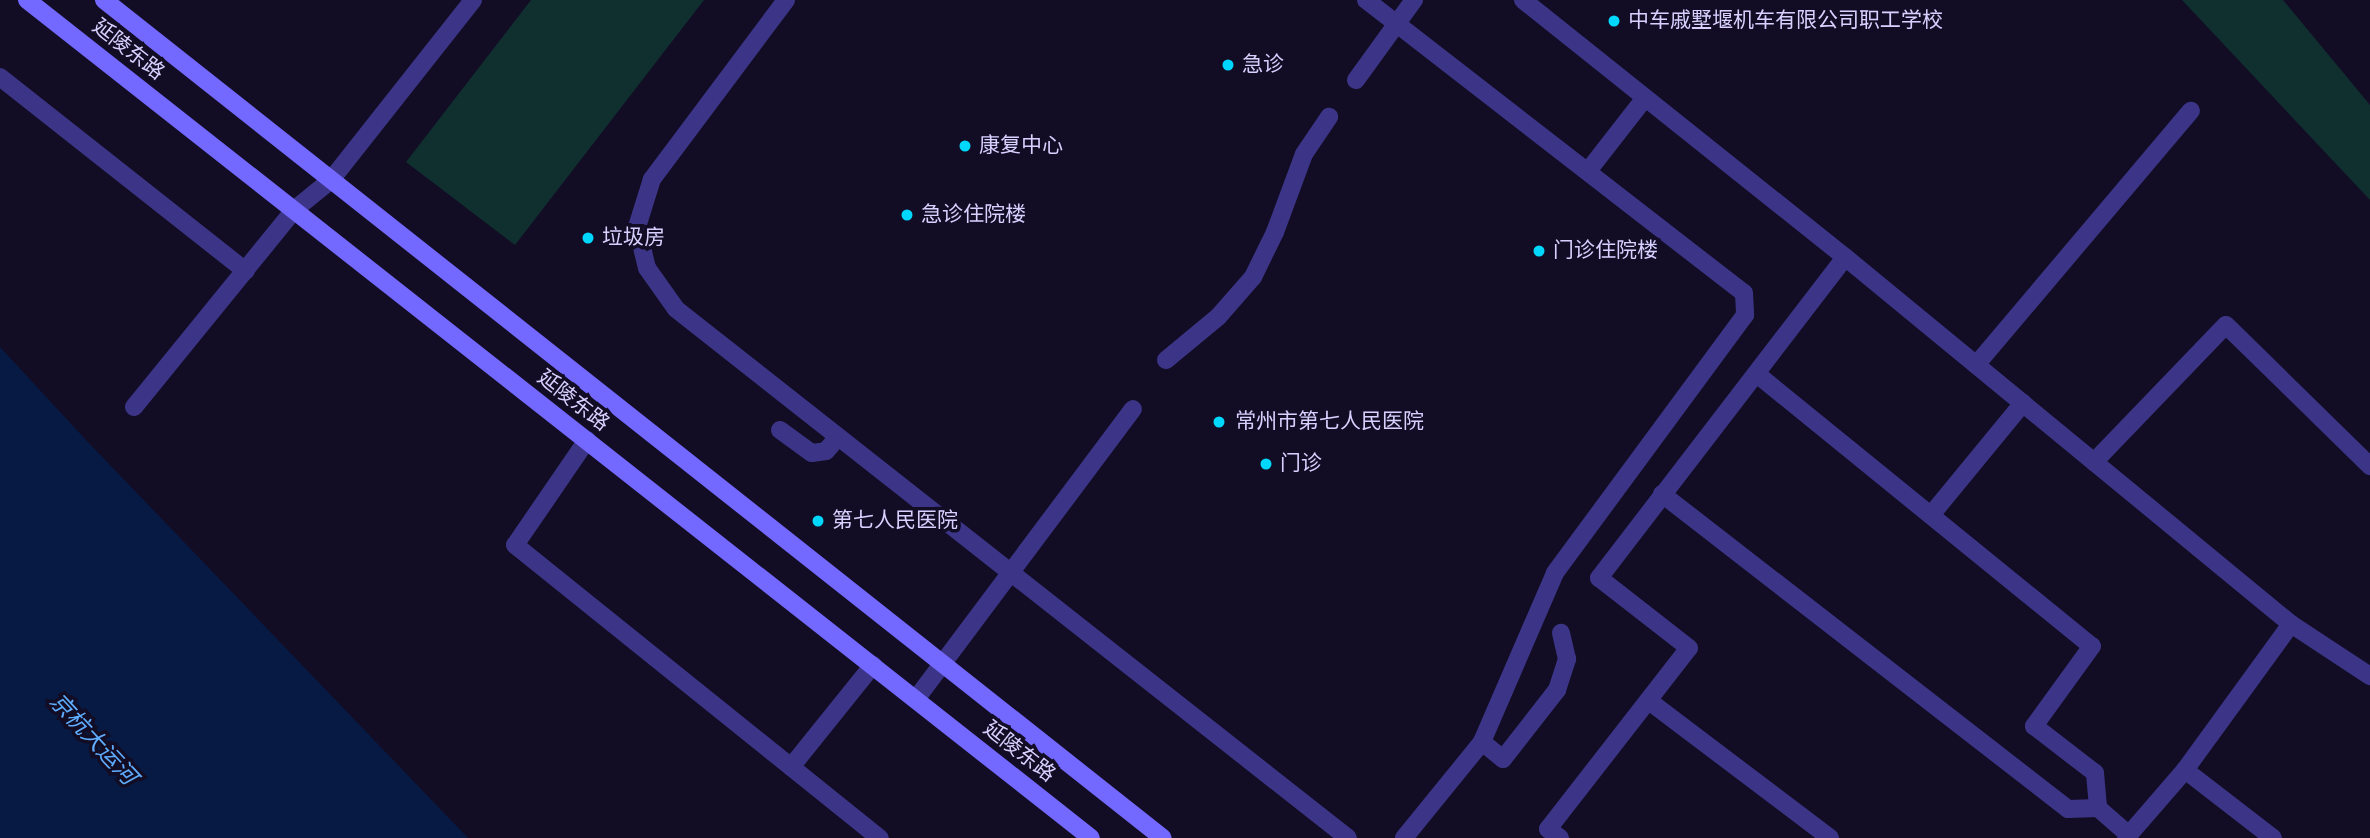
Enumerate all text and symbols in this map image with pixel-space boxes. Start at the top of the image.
place label: 中车戚墅堰机车有限公司职工学校 [1628,8,1943,34]
marker: 中车戚墅堰机车有限公司职工学校 [1606,13,1622,29]
street label: 延陵东路 [87,14,169,86]
place label: 急诊 [1242,52,1284,78]
marker: 急诊 [1220,57,1236,73]
place label: 康复中心 [979,133,1063,159]
marker: 康复中心 [957,138,973,154]
place label: 急诊住院楼 [921,202,1026,228]
marker: 急诊住院楼 [899,207,915,223]
place label: 垃圾房 [602,225,665,251]
marker: 垃圾房 [580,230,596,246]
place label: 门诊住院楼 [1553,238,1658,264]
marker: 门诊住院楼 [1531,243,1547,259]
street label: 延陵东路 [532,365,614,437]
place label: 常州市第七人民医院 [1235,409,1424,435]
marker: 常州市第七人民医院 [1209,412,1229,432]
place label: 门诊 [1280,451,1322,477]
marker: 门诊 [1258,456,1274,472]
place label: 第七人民医院 [832,508,958,534]
marker: 第七人民医院 [810,513,826,529]
water label: 京杭大运河 [43,689,141,791]
street label: 延陵东路 [978,716,1060,788]

